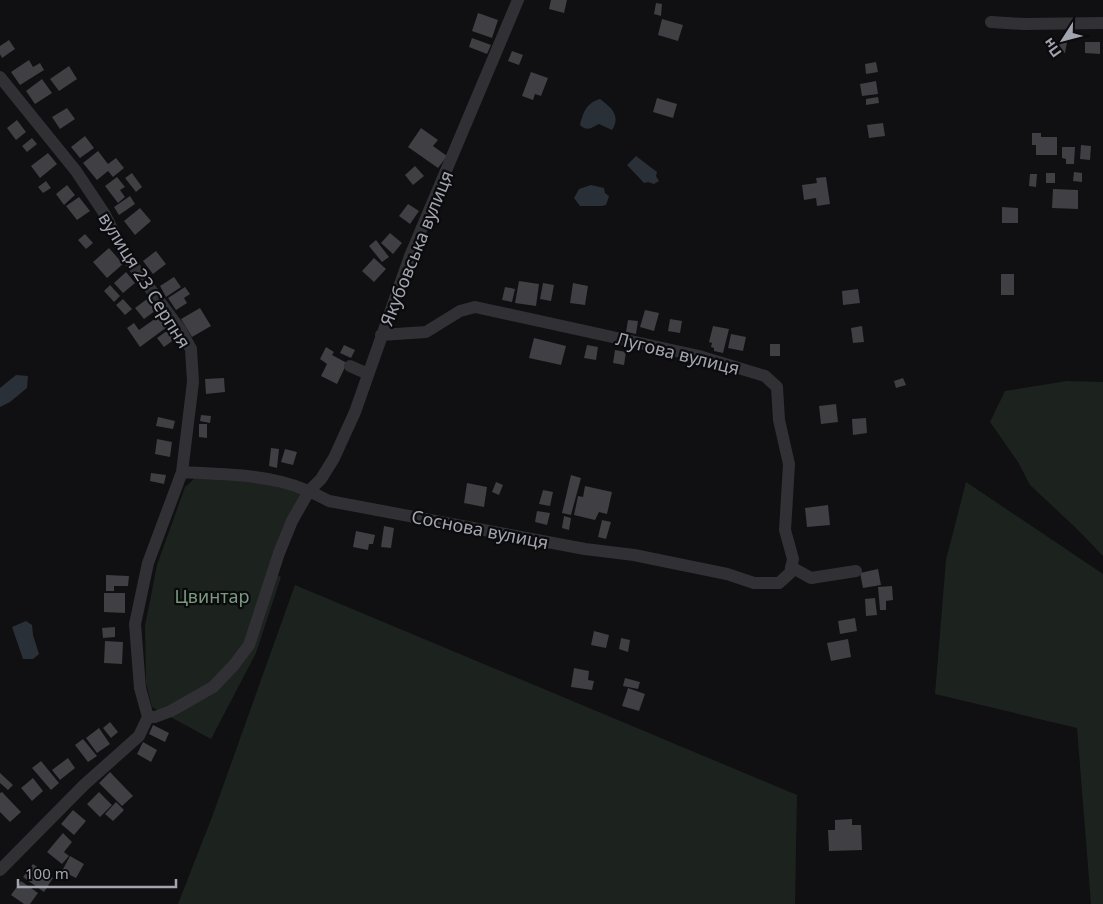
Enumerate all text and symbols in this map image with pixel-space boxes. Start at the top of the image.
north arrow [1038,15,1088,65]
text: Пн [1039,34,1066,62]
street label: Якубовська вулиця [374,167,458,329]
street label: вулиця 23 Серпня [93,207,197,353]
street label: Лугова вулиця [614,326,742,380]
street label: Соснова вулиця [409,504,551,554]
park label: Цвинтар [174,584,250,608]
scale bar [18,856,175,888]
text: 100 m [25,863,69,883]

